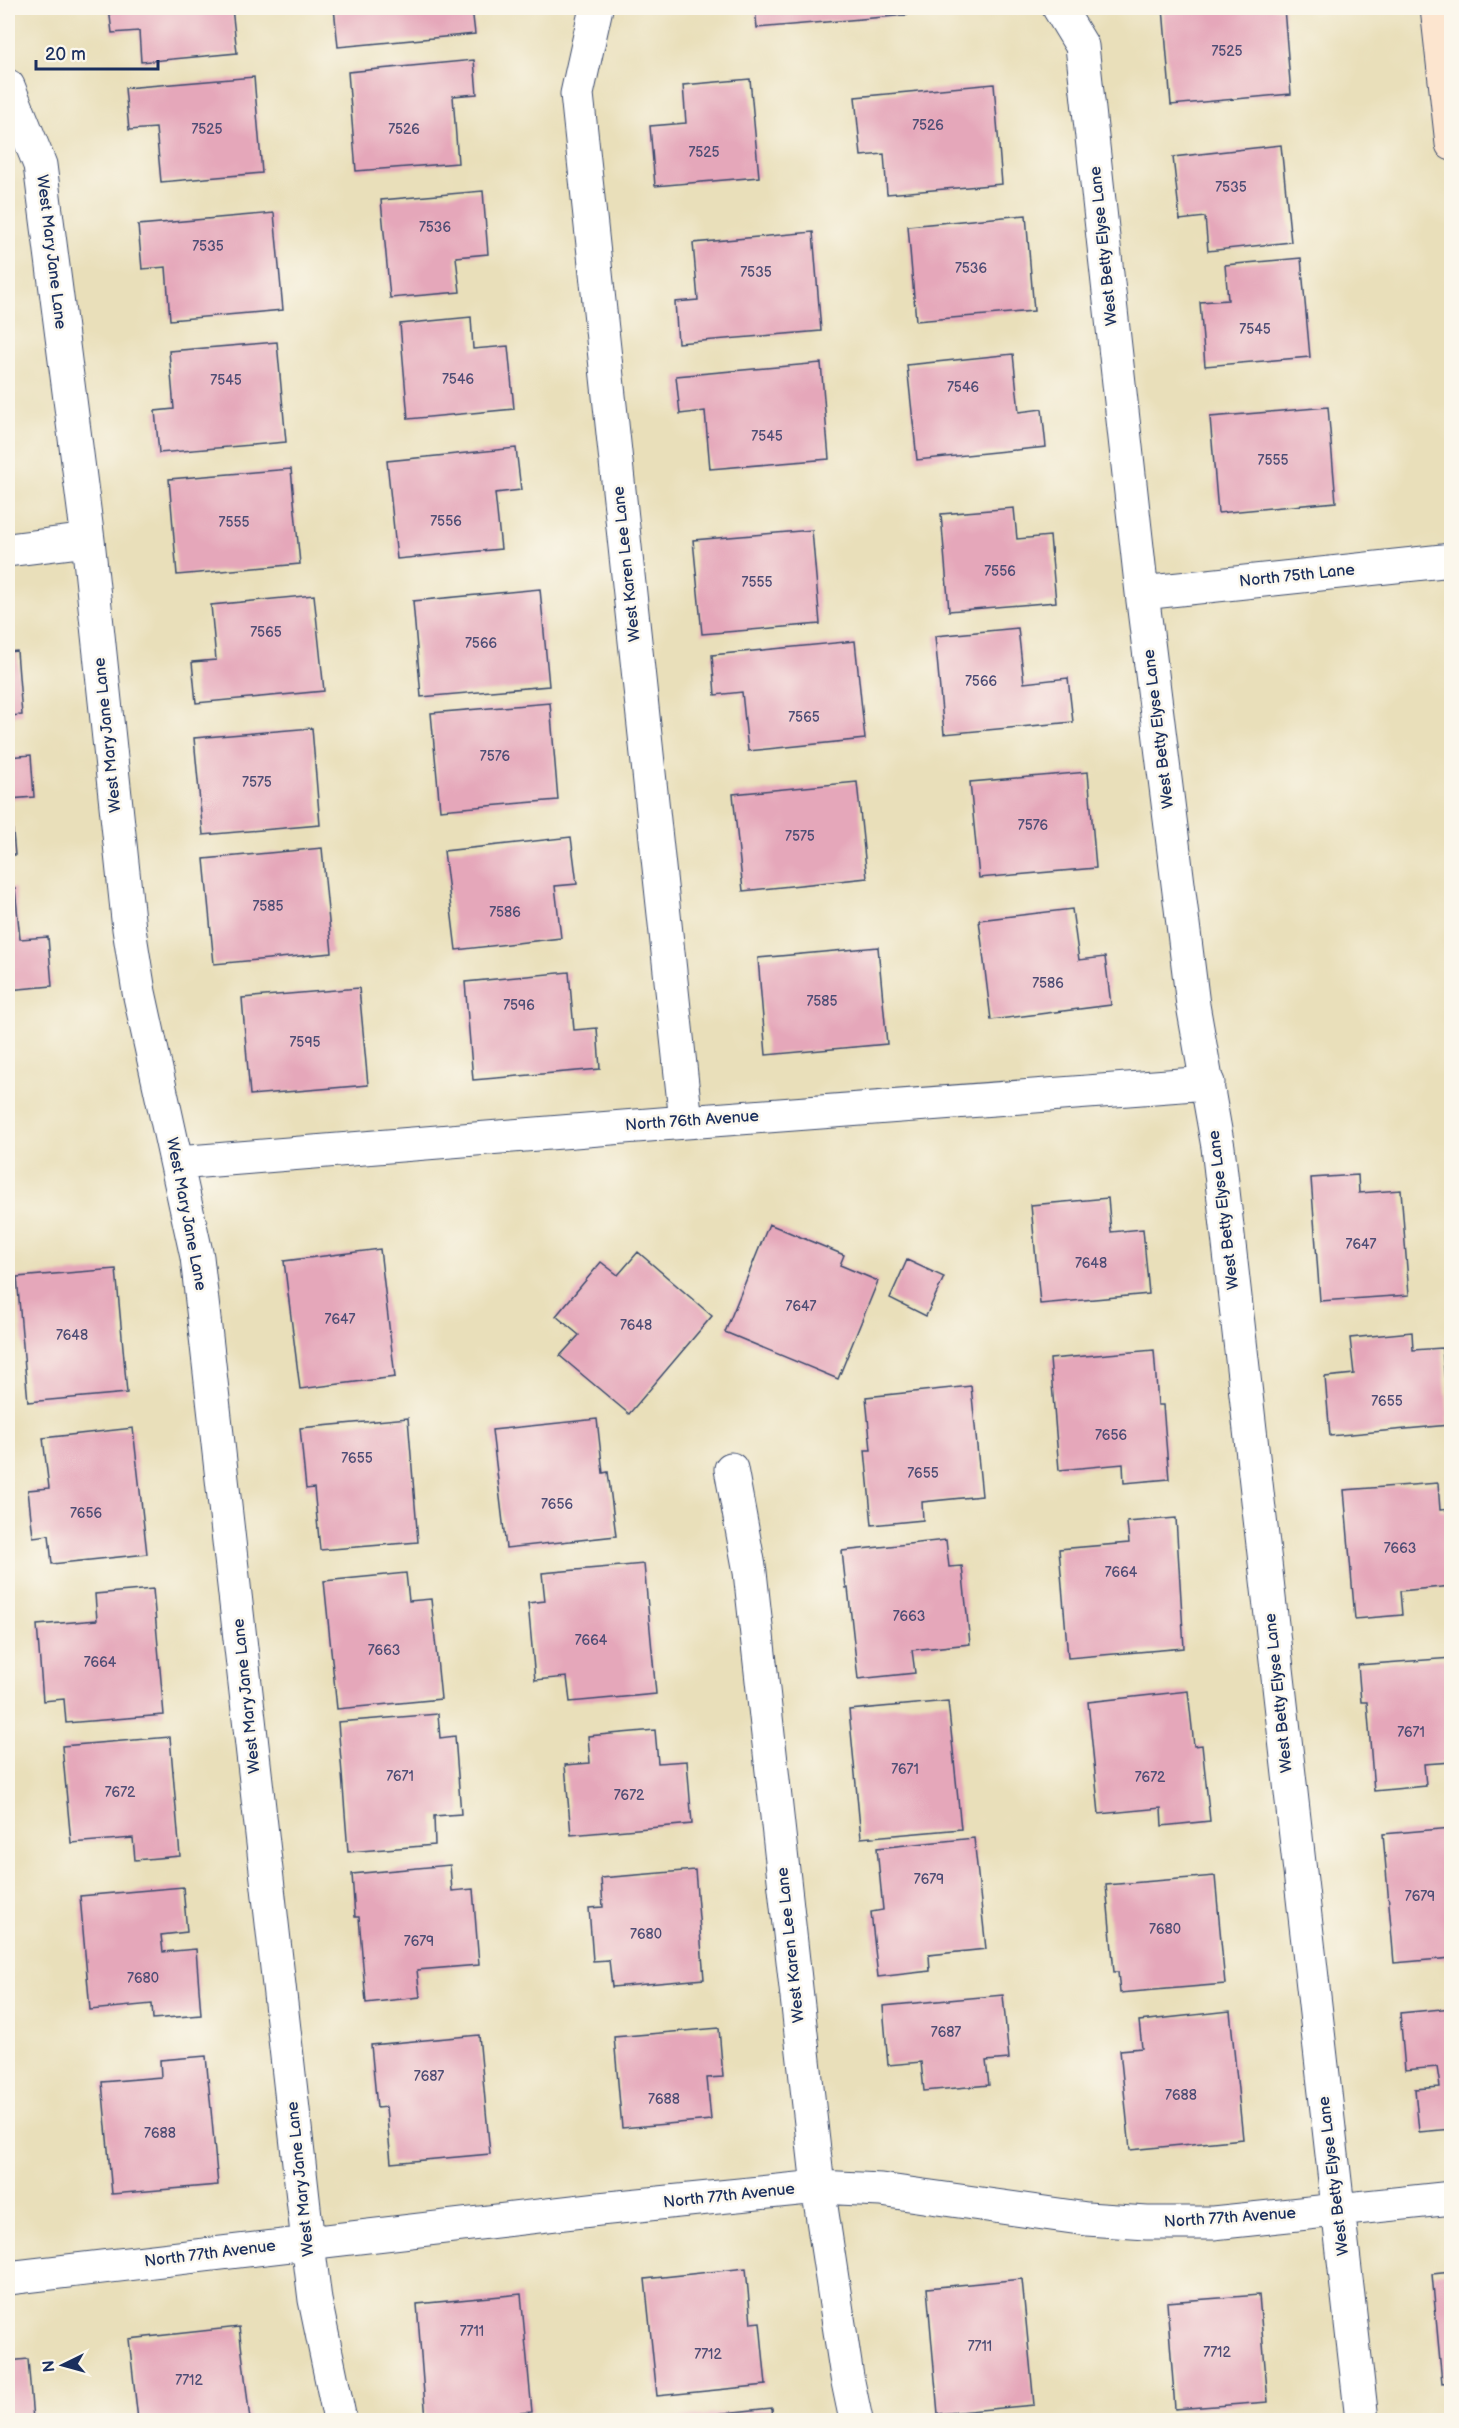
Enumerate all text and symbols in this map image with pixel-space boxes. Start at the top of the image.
scale bar [36,33,158,71]
house number: 7525 [1211,43,1243,60]
text: 20 m [45,44,86,65]
house number: 7526 [912,117,944,134]
house number: 7525 [191,121,223,138]
house number: 7526 [388,121,420,138]
house number: 7525 [688,144,720,161]
street label: West Betty Elyse Lane [1086,165,1122,327]
street label: West Mary Jane Lane [32,174,70,331]
house number: 7535 [1215,179,1247,196]
house number: 7536 [419,219,451,236]
house number: 7535 [192,238,224,255]
house number: 7536 [955,260,987,277]
house number: 7535 [740,264,772,281]
house number: 7545 [1239,321,1271,338]
house number: 7546 [442,371,474,388]
house number: 7545 [210,372,242,389]
house number: 7546 [947,379,979,396]
house number: 7545 [751,428,783,445]
house number: 7555 [1258,452,1288,469]
street label: West Karen Lee Lane [609,485,645,643]
house number: 7556 [430,513,462,530]
house number: 7555 [219,514,249,531]
street label: North 75th Lane [1238,560,1356,592]
house number: 7556 [984,563,1016,580]
house number: 7555 [742,574,772,591]
house number: 7565 [250,624,282,641]
house number: 7566 [465,635,497,652]
street label: West Betty Elyse Lane [1140,648,1178,810]
street label: West Mary Jane Lane [90,656,126,813]
house number: 7566 [965,673,997,690]
house number: 7565 [788,709,820,726]
house number: 7576 [480,748,511,765]
house number: 7575 [242,774,272,791]
house number: 7576 [1018,817,1049,834]
house number: 7575 [785,828,815,845]
house number: 7585 [252,898,284,915]
house number: 7586 [489,904,521,921]
house number: 7586 [1032,975,1064,992]
house number: 7585 [806,993,838,1010]
house number: 7596 [503,997,535,1014]
house number: 7595 [289,1034,321,1051]
street label: North 76th Avenue [624,1107,760,1135]
street label: West Betty Elyse Lane [1205,1129,1243,1291]
street label: West Mary Jane Lane [162,1136,210,1293]
house number: 7647 [1346,1236,1377,1253]
house number: 7648 [1075,1255,1107,1272]
house number: 7647 [786,1298,817,1315]
house number: 7647 [325,1311,356,1328]
house number: 7648 [620,1317,652,1334]
house number: 7648 [56,1327,88,1344]
house number: 7655 [1371,1393,1403,1410]
house number: 7656 [1095,1427,1127,1444]
house number: 7655 [341,1450,373,1467]
house number: 7655 [907,1465,939,1482]
house number: 7656 [541,1496,573,1513]
house number: 7656 [70,1505,102,1522]
house number: 7663 [1384,1540,1416,1557]
house number: 7664 [1105,1564,1138,1581]
house number: 7663 [893,1608,925,1625]
street label: West Betty Elyse Lane [1261,1612,1297,1774]
street label: West Mary Jane Lane [229,1617,265,1774]
house number: 7664 [575,1632,608,1649]
house number: 7663 [368,1642,400,1659]
house number: 7664 [84,1654,117,1671]
house number: 7671 [1397,1724,1425,1741]
house number: 7671 [891,1761,919,1778]
house number: 7671 [386,1768,414,1785]
house number: 7672 [1135,1769,1166,1786]
house number: 7672 [105,1784,136,1801]
house number: 7672 [614,1787,645,1804]
street label: West Karen Lee Lane [773,1866,809,2024]
house number: 7679 [914,1871,944,1888]
house number: 7679 [1405,1888,1435,1905]
house number: 7680 [1149,1921,1181,1938]
house number: 7680 [630,1926,662,1943]
house number: 7679 [404,1933,434,1950]
house number: 7680 [127,1970,159,1987]
house number: 7687 [931,2024,961,2041]
house number: 7687 [414,2068,444,2085]
house number: 7688 [1165,2087,1197,2104]
house number: 7688 [648,2091,680,2108]
street label: West Betty Elyse Lane [1315,2095,1353,2257]
street label: West Mary Jane Lane [283,2100,319,2257]
house number: 7688 [144,2125,176,2142]
street label: North 77th Avenue [662,2180,796,2212]
street label: North 77th Avenue [1163,2204,1297,2232]
street label: North 77th Avenue [143,2236,277,2271]
house number: 7711 [460,2323,484,2340]
north arrow [33,2335,93,2395]
house number: 7711 [968,2338,992,2355]
house number: 7712 [1203,2344,1231,2361]
house number: 7712 [694,2346,722,2363]
text: N [40,2359,60,2373]
house number: 7712 [175,2372,203,2389]

